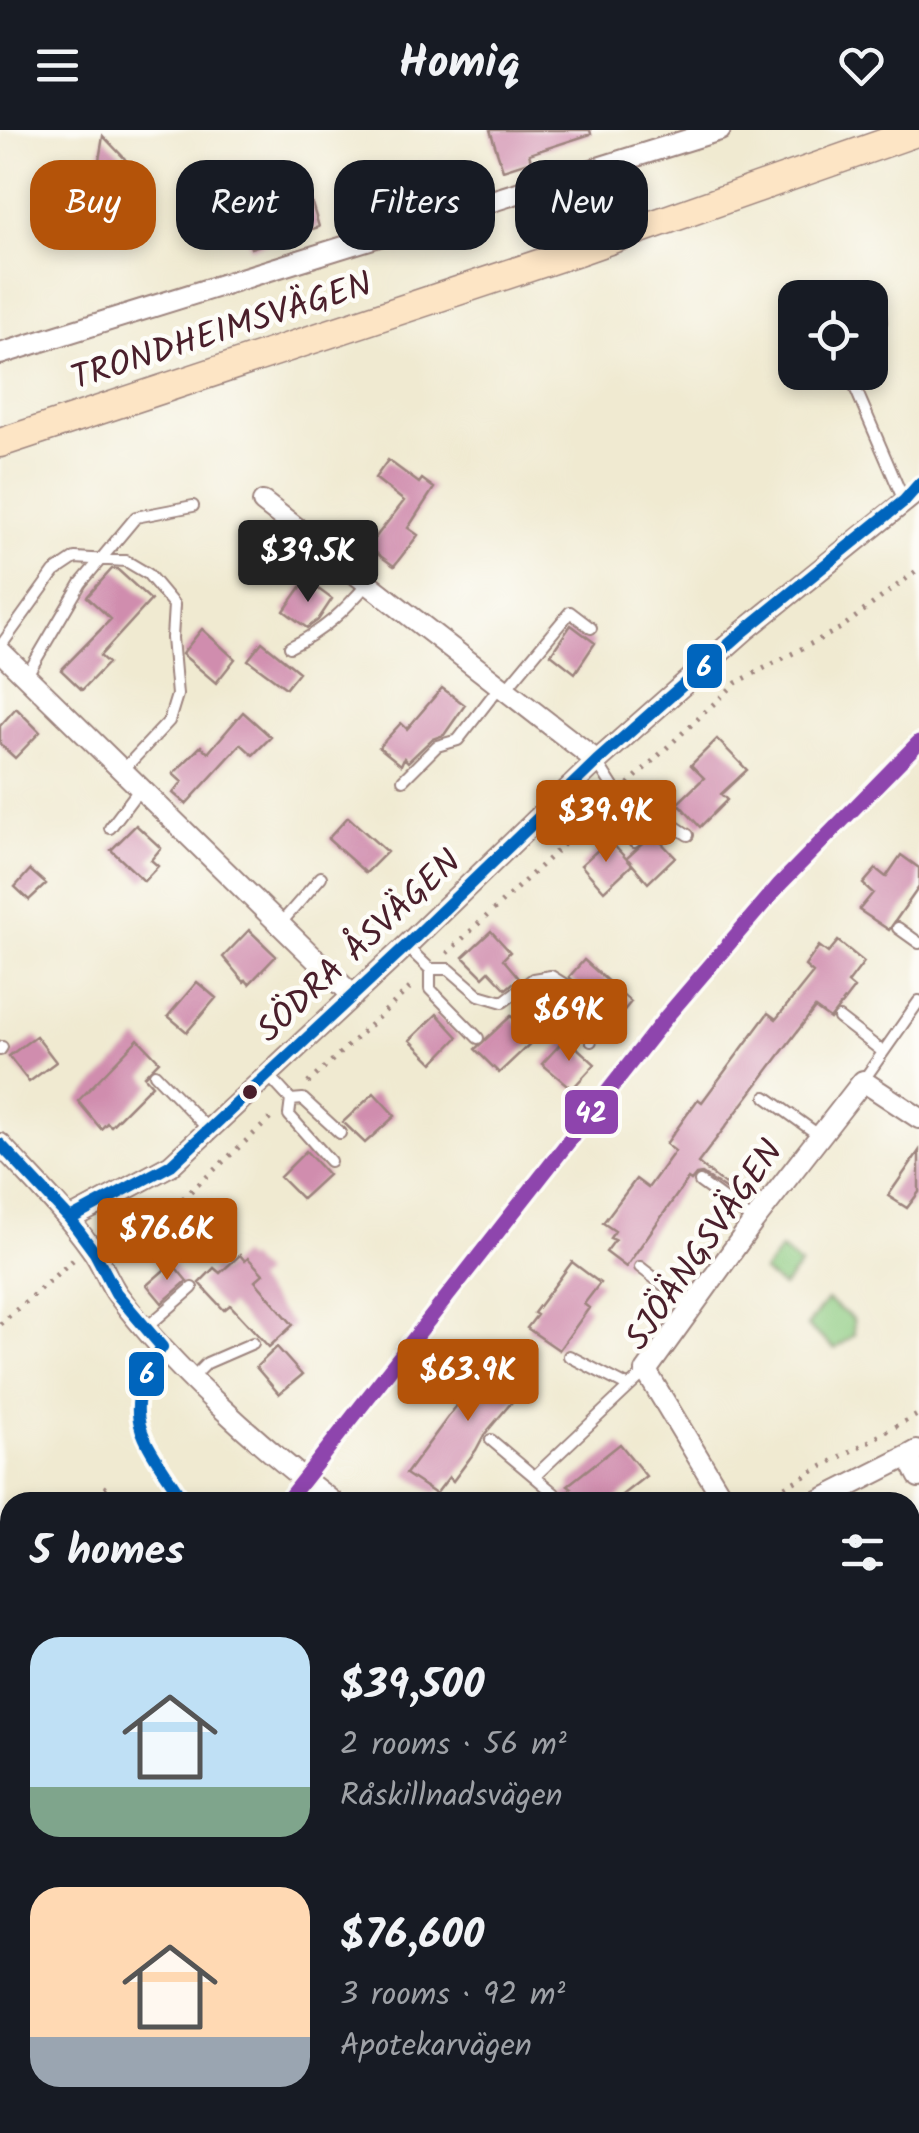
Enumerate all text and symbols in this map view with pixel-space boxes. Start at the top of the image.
text: Homiq [399,29,520,101]
icon: menu [30,38,85,93]
icon: heart [834,38,889,93]
chip: Buy [30,160,156,250]
chip: Rent [176,160,314,250]
chip: Filters [334,160,495,250]
chip: New [515,160,648,250]
street label: TRONDHEIMSVÄGEN [64,258,380,408]
map controls [778,280,888,390]
button: locate [778,280,888,390]
pin: $39.5K [227,520,389,605]
text: $39.5K [260,527,356,578]
line badge: 6 [685,642,724,690]
text: 6 [696,646,712,691]
pin: $39.9K [525,780,687,865]
text: $39.9K [558,787,654,838]
street label: SÖDRA ÅSVÄGEN [245,837,476,1058]
pin: $69K [510,979,628,1064]
text: $69K [533,986,605,1037]
unlabelled marker [240,1082,260,1102]
line badge: 42 [563,1088,620,1136]
text: 42 [575,1092,607,1137]
street label: SJÖÄNGSVÄGEN [612,1129,799,1363]
pin: $76.6K [86,1198,248,1283]
text: $76.6K [119,1205,215,1256]
pin: $63.9K [387,1339,549,1424]
text: $63.9K [420,1346,516,1397]
line badge: 6 [127,1350,166,1398]
text: 6 [139,1353,155,1398]
text: 5 homes [30,1519,185,1586]
icon: filters [835,1525,890,1580]
text: $39,500 [340,1653,484,1720]
icon: home [110,1677,230,1797]
text: 2 rooms · 56 m² [340,1720,567,1771]
text: Råskillnadsvägen [340,1771,563,1822]
text: $76,600 [340,1903,484,1970]
icon: home [110,1927,230,2047]
text: 3 rooms · 92 m² [340,1970,565,2021]
text: Apotekarvägen [340,2021,532,2072]

